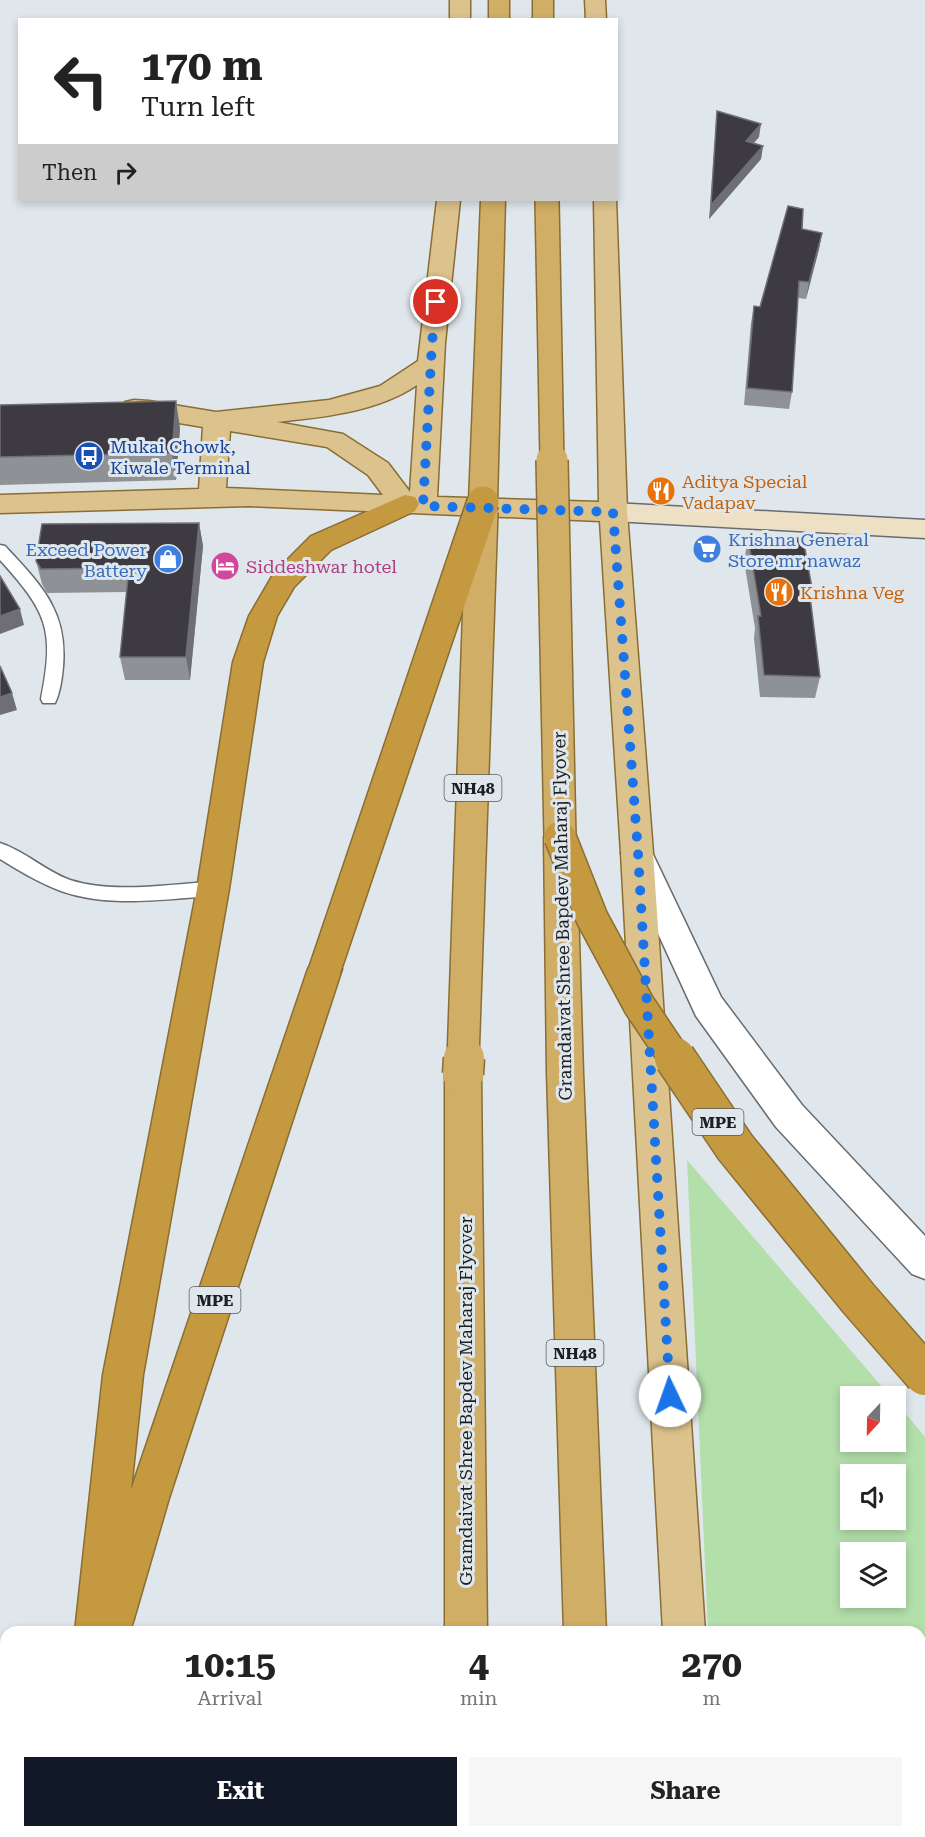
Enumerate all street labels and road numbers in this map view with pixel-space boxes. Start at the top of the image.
street label: Gramdaivat Shree Bapdev Maharaj Flyover [548,731,576,1101]
road number: NH48 [444,775,502,801]
road number: MPE [692,1109,744,1135]
street label: Gramdaivat Shree Bapdev Maharaj Flyover [455,1216,476,1586]
road number: MPE [190,1287,240,1313]
road number: NH48 [546,1340,604,1366]

